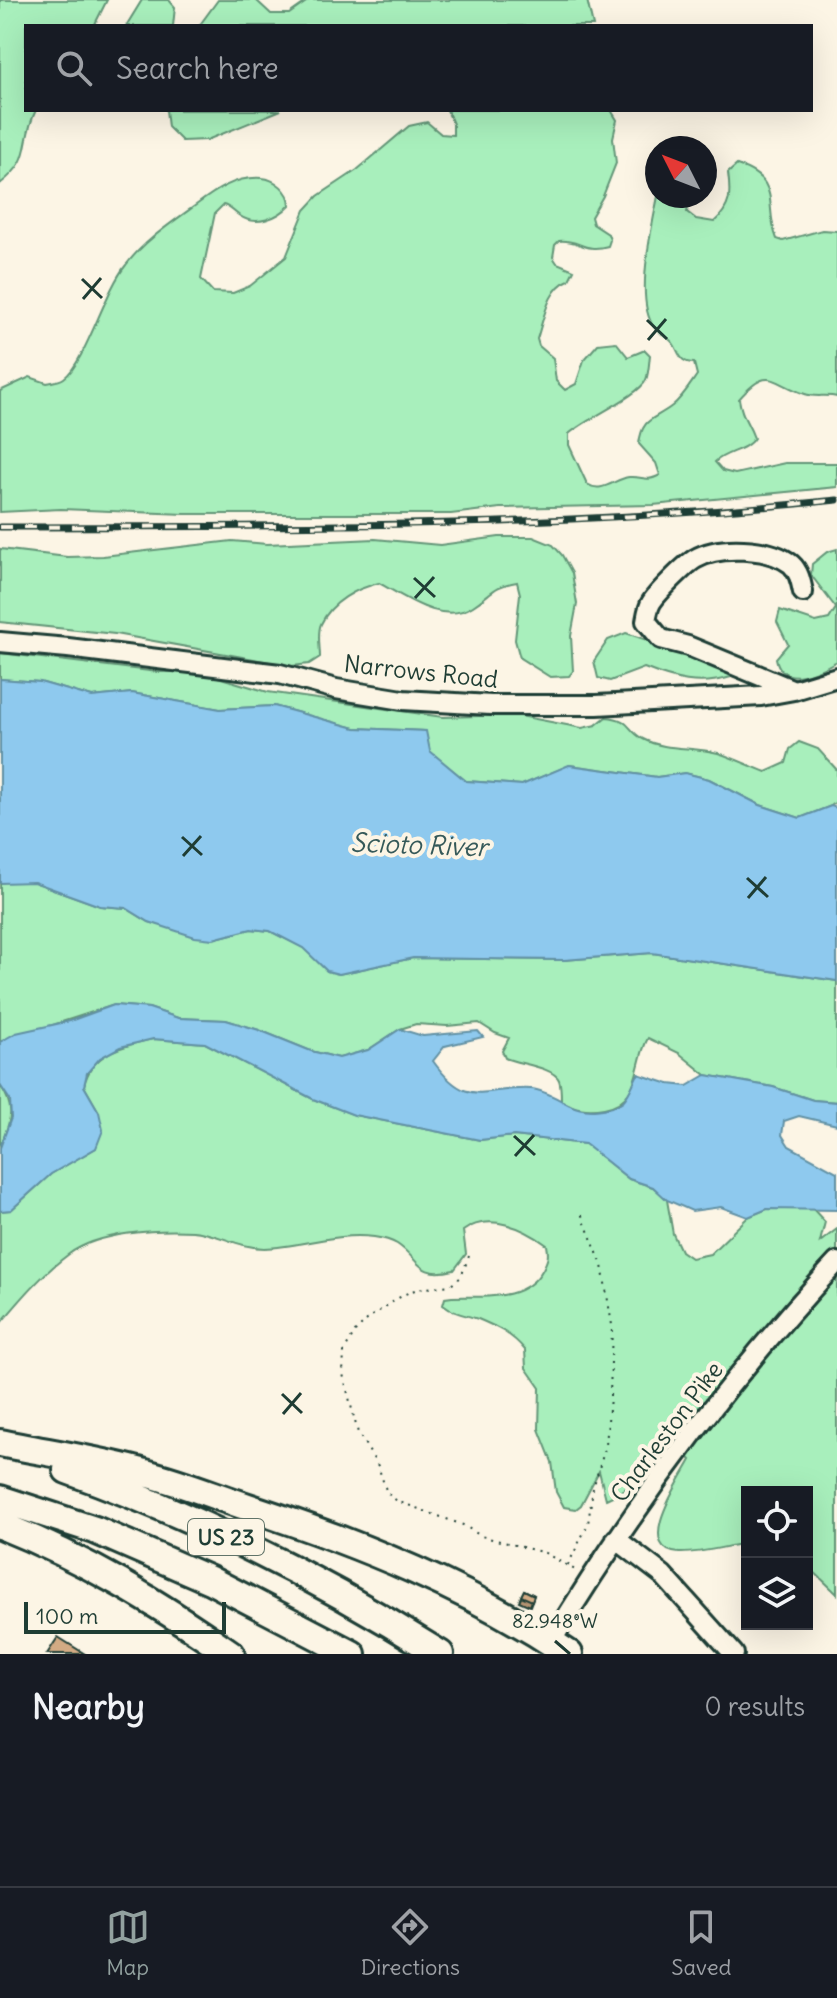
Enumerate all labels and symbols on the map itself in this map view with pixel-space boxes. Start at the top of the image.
north arrow [645,136,717,208]
street label: Narrows Road [343,648,500,694]
water label: Scioto River [350,826,491,864]
street label: Charleston Pike [604,1355,729,1508]
road number: US 23 [188,1519,264,1555]
scale bar [24,1598,226,1634]
text: 82.948°W [512,1608,598,1633]

